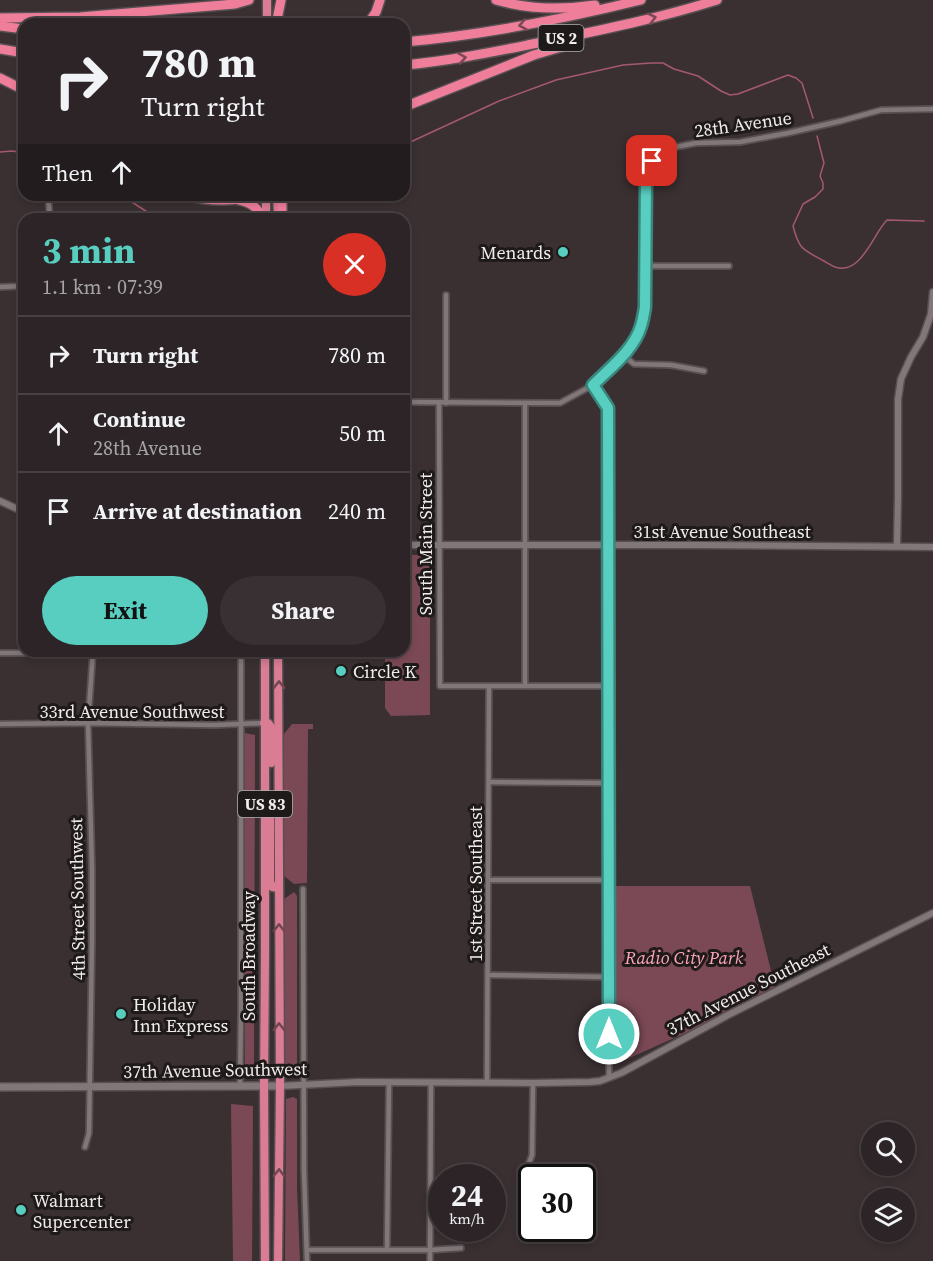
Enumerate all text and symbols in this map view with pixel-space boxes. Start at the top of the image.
one-way arrow [647,13,657,26]
one-way arrow [518,18,528,31]
road number: US 2 [538,25,584,51]
text: 780 m [141,33,256,91]
icon: right [42,42,120,120]
one-way arrow [457,52,466,64]
text: Turn right [141,88,265,125]
street label: 28th Avenue [693,105,793,143]
pin [626,135,677,186]
icon: arrive [635,144,668,177]
icon: ahead [105,156,138,189]
text: Then [42,158,93,188]
text: 3 min [42,226,135,275]
button: close [323,233,386,296]
place label: Menards [481,240,551,265]
marker: Menards [556,245,570,259]
text: 1.1 km · 07:39 [42,273,163,301]
icon: right [42,339,75,372]
text: Turn right [93,340,198,370]
text: 780 m [328,340,386,370]
text: Continue [93,404,186,434]
icon: ahead [42,417,75,450]
text: 50 m [339,418,386,448]
text: 28th Avenue [93,434,202,462]
street label: South Main Street [413,473,438,615]
icon: arrive [42,495,75,528]
text: Arrive at destination [93,496,302,526]
text: 240 m [328,496,386,526]
street label: 31st Avenue Southeast [633,519,811,544]
button: Exit [42,576,208,645]
button: Share [220,576,386,645]
place label: Circle K [353,659,417,684]
marker: Circle K [334,664,348,678]
one-way arrow [272,680,285,689]
street label: 33rd Avenue Southwest [40,699,225,724]
road number: US 83 [238,791,292,817]
street label: 1st Street Southeast [463,806,488,962]
street label: 4th Street Southwest [63,817,91,980]
street label: South Broadway [236,890,261,1021]
one-way arrow [273,923,285,932]
street label: 37th Avenue Southeast [662,937,834,1041]
park label: Radio City Park [624,945,744,970]
place label: Holiday Inn Express [133,992,229,1038]
position arrow [577,1002,641,1066]
marker: Holiday Inn Express [114,1007,128,1021]
one-way arrow [273,1023,285,1032]
street label: 37th Avenue Southwest [123,1056,307,1084]
map controls [861,1122,915,1242]
button: search [861,1122,915,1176]
speed limit sign: 30 [518,1164,596,1242]
one-way arrow [273,1168,285,1177]
text: 24 [451,1175,483,1216]
place label: Walmart Supercenter [33,1188,131,1234]
button: layers [861,1188,915,1242]
marker: Walmart Supercenter [14,1203,28,1217]
text: km/h [449,1208,485,1229]

